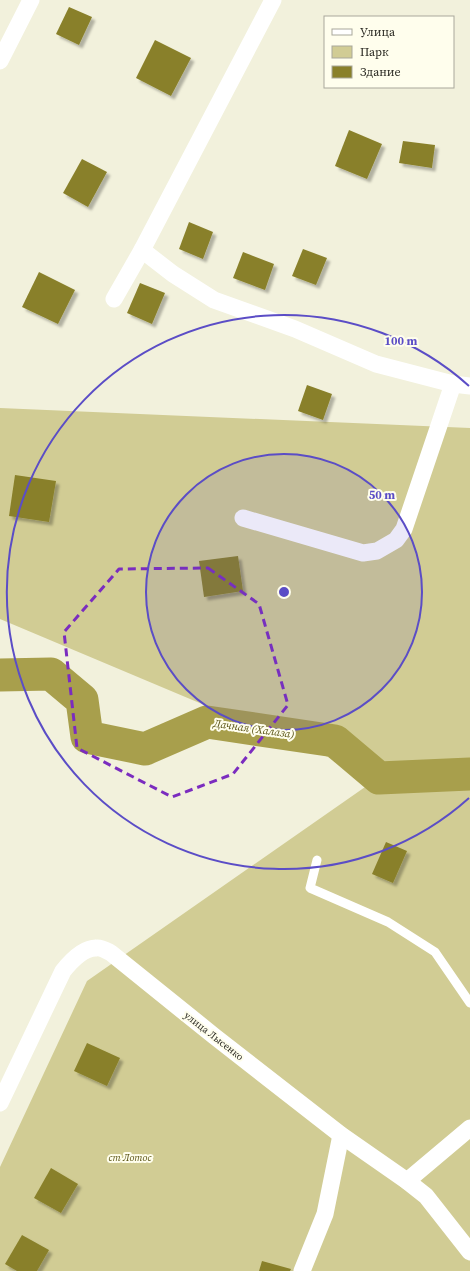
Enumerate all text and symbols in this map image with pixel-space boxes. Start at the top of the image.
legend [324,16,454,88]
text: Улица [360,24,396,40]
text: Парк [360,44,389,60]
text: Здание [360,64,401,80]
text: 100 m [385,333,418,349]
text: 50 m [369,487,395,503]
centre of rings [277,585,291,599]
water label: Дачная (Халаза) [211,716,296,742]
street label: улица Лысенко [182,1009,247,1064]
park label: ст Лотос [109,1151,152,1164]

